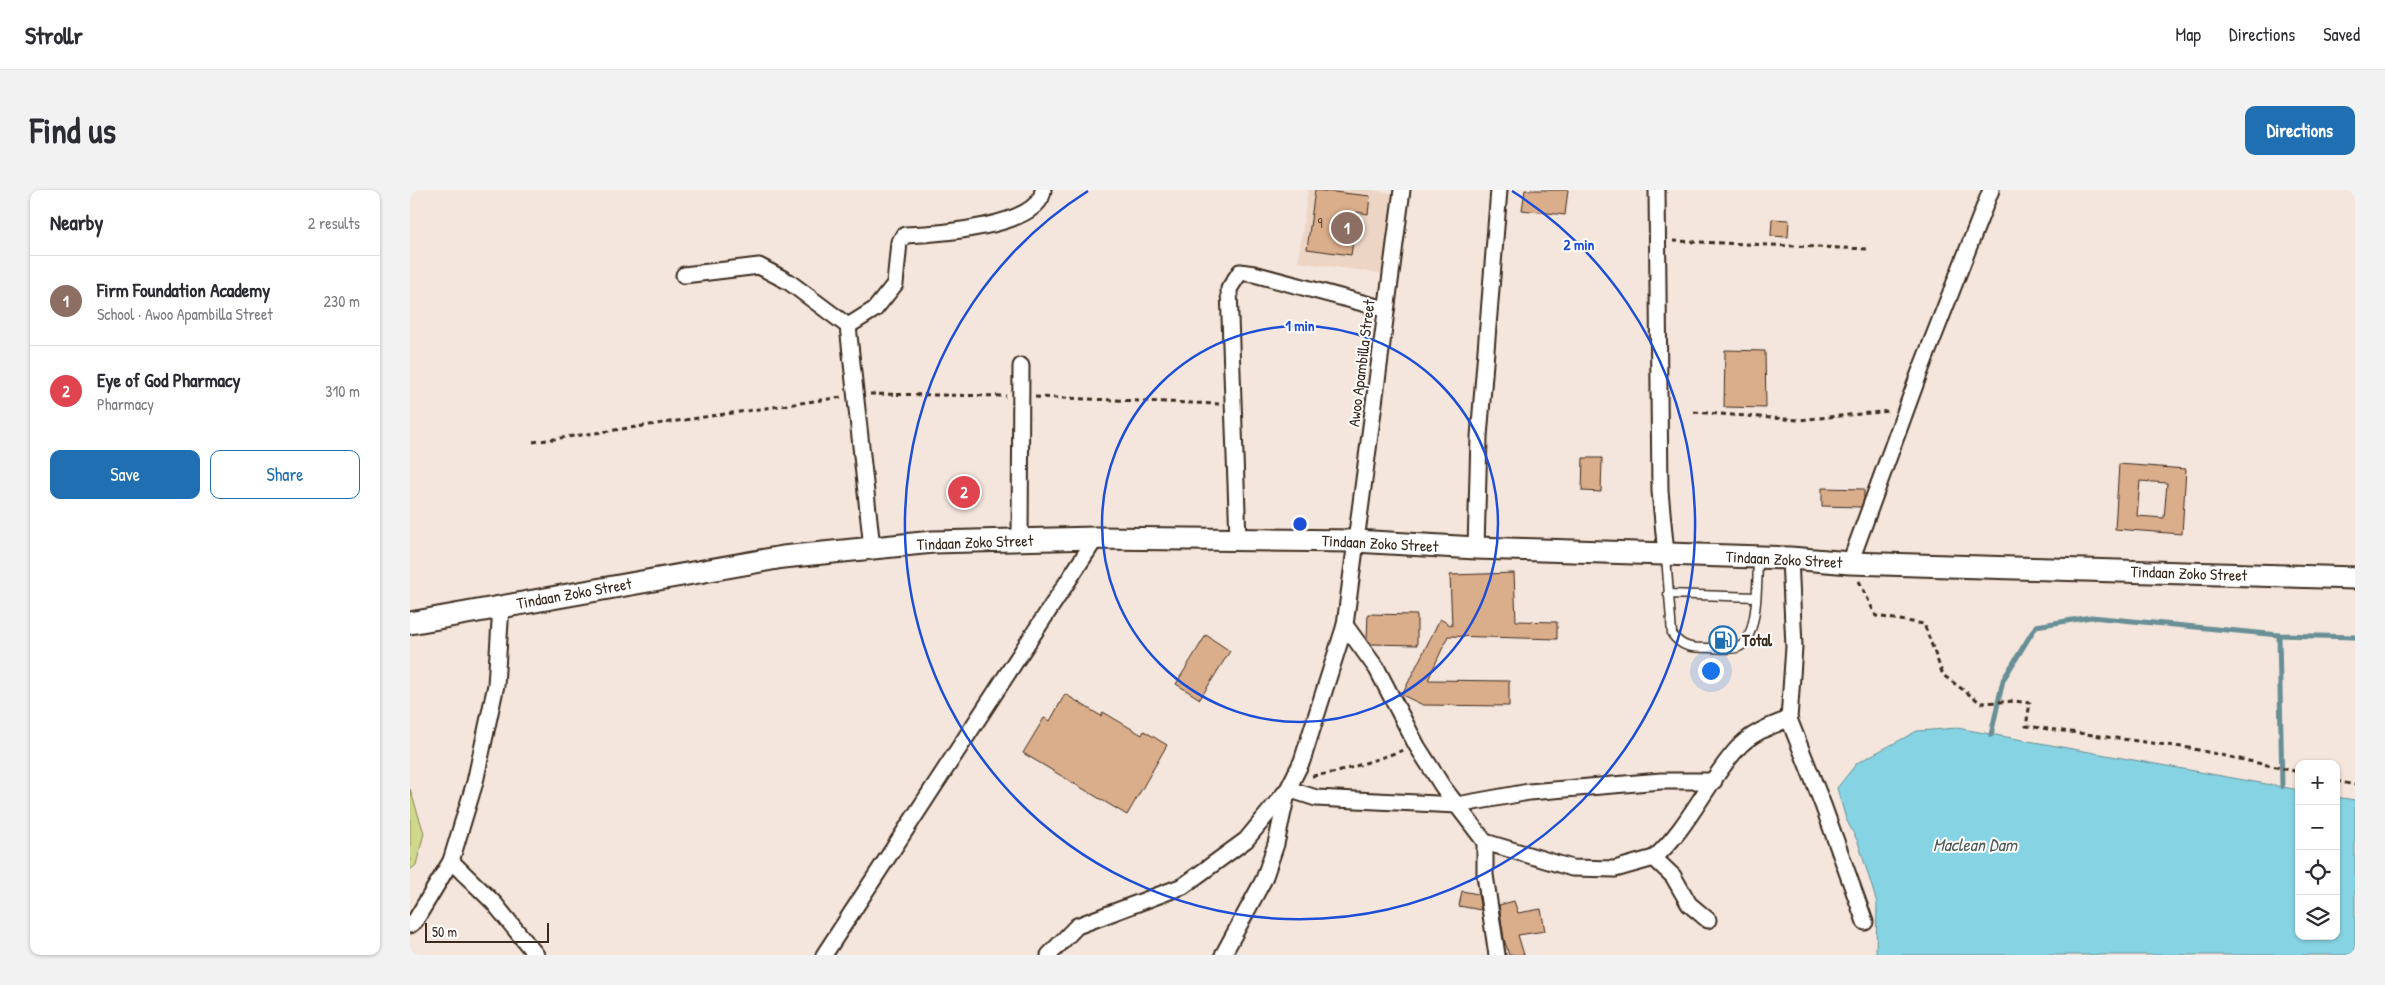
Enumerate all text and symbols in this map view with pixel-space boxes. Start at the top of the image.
text: Strollr [25,19,83,51]
text: Map [2176,22,2201,47]
text: Directions [2229,22,2295,47]
text: Saved [2323,22,2360,47]
button: Directions [2245,106,2355,155]
text: Find us [30,107,116,154]
text: Nearby [50,208,103,237]
pin: 1 [1331,209,1363,247]
text: 2 results [308,212,360,234]
house number: 9 [1317,213,1323,232]
text: 2 min [1564,234,1595,255]
text: Firm Foundation Academy [97,277,270,303]
text: 1 [63,290,69,312]
text: 230 m [324,290,360,312]
street label: Awoo Apambilla Street [1342,298,1380,428]
text: School · Awoo Apambilla Street [97,303,273,325]
text: 1 min [1285,315,1315,336]
text: Eye of God Pharmacy [97,367,240,393]
text: 2 [62,380,70,402]
text: 310 m [325,380,360,402]
text: Pharmacy [97,393,154,415]
button: Save [50,450,200,499]
button: Share [210,450,360,499]
pin: 2 [948,473,980,511]
centre of rings [1291,515,1309,533]
street label: Tindaan Zoko Street [916,529,1034,555]
street label: Tindaan Zoko Street [1321,529,1439,557]
street label: Tindaan Zoko Street [1725,545,1843,573]
street label: Tindaan Zoko Street [2130,560,2248,586]
street label: Tindaan Zoko Street [515,572,634,614]
fuel station icon: Total [1708,625,1738,655]
place label: Total [1741,629,1773,651]
your location [1698,658,1724,684]
map controls [2295,760,2340,940]
button: + [2295,760,2340,805]
button: − [2295,805,2340,850]
water label: Maclean Dam [1933,832,2018,857]
button: locate [2295,850,2340,895]
button: layers [2295,895,2340,940]
scale bar [425,920,549,943]
text: 50 m [432,922,457,941]

